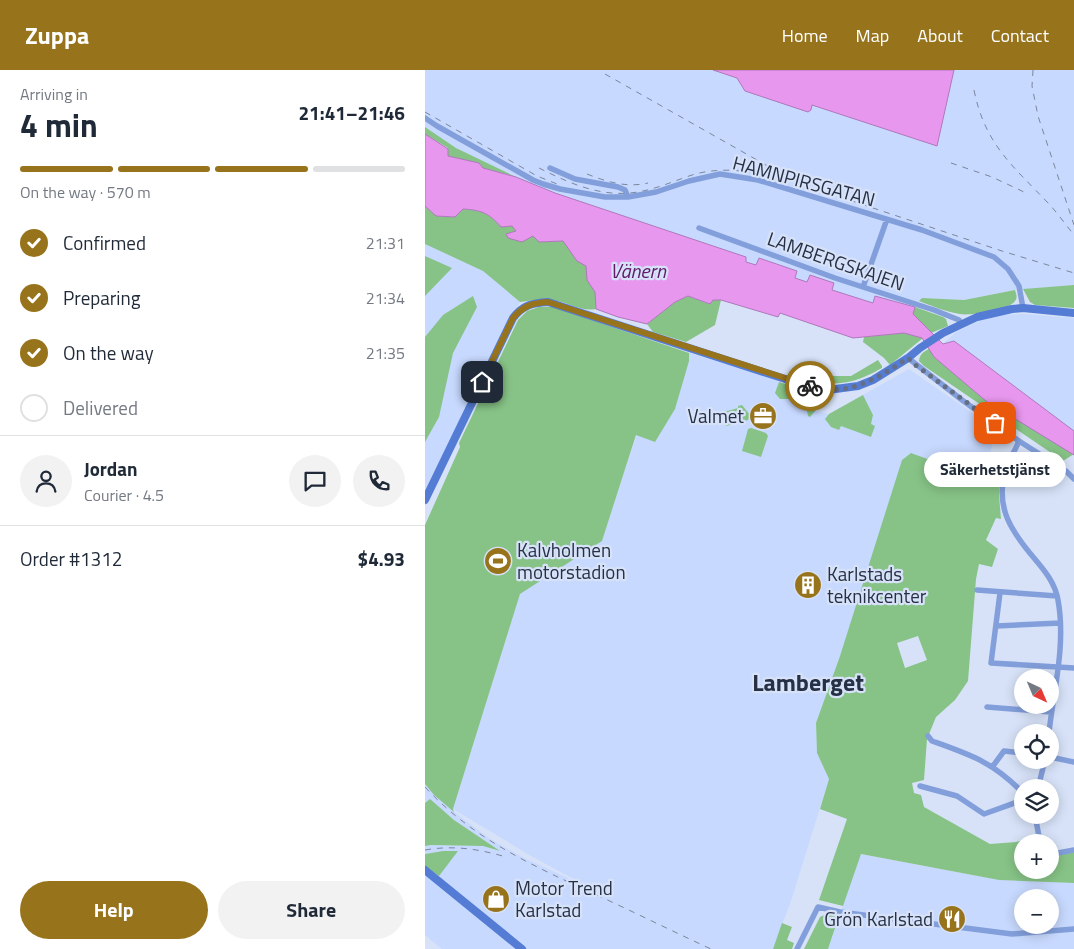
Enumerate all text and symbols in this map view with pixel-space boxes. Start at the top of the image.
text: Zuppa [25,17,89,53]
text: Home [782,22,828,49]
text: Map [856,22,889,49]
text: About [917,22,963,49]
text: Contact [991,22,1049,49]
text: Arriving in [20,82,88,106]
text: 21:41–21:46 [298,98,405,127]
text: 4 min [20,101,98,149]
street label: HAMNPIRSGATAN [730,148,879,213]
text: On the way · 570 m [20,180,151,204]
street label: LAMBERGSKAJEN [764,224,909,298]
text: Confirmed [63,228,146,257]
icon: check [20,229,48,257]
text: 21:31 [366,231,405,255]
water label: Vänern [610,255,667,286]
text: Preparing [63,283,140,312]
icon: check [20,284,48,312]
text: 21:34 [366,286,405,310]
text: On the way [63,338,154,367]
icon: check [20,339,48,367]
text: 21:35 [366,341,405,365]
pin [461,361,503,403]
courier [785,361,835,411]
icon: home [468,368,496,396]
icon: bike [796,372,824,400]
text: Delivered [63,393,138,422]
place label: Valmet [687,401,744,430]
office icon: Valmet [748,401,778,431]
pin [974,402,1016,444]
icon: bag [981,409,1009,437]
callout: Säkerhetstjänst [924,453,1066,488]
text: Jordan [84,454,137,483]
button: person [20,455,72,507]
button: chat [289,455,341,507]
button: phone [353,455,405,507]
text: Säkerhetstjänst [940,457,1050,481]
text: Courier · 4.5 [84,483,164,507]
place label: Kalvholmen motorstadion [517,535,626,586]
text: Order #1312 [20,544,122,573]
text: $4.93 [358,544,405,573]
sports icon: Kalvholmen motorstadion [483,546,513,576]
place label: Karlstads teknikcenter [827,559,927,610]
building icon: Karlstads teknikcenter [793,570,823,600]
district label: Lamberget [752,664,864,700]
north arrow [1014,669,1059,714]
map controls [1014,669,1059,934]
button: locate [1014,724,1059,769]
button: layers [1014,779,1059,824]
button: + [1014,834,1059,879]
place label: Motor Trend Karlstad [515,873,613,924]
button: Help [20,881,208,939]
button: Share [218,881,405,939]
shop icon: Motor Trend Karlstad [481,884,511,914]
button: − [1014,889,1059,934]
place label: Grön Karlstad [824,904,933,933]
restaurant icon: Grön Karlstad [937,904,967,934]

